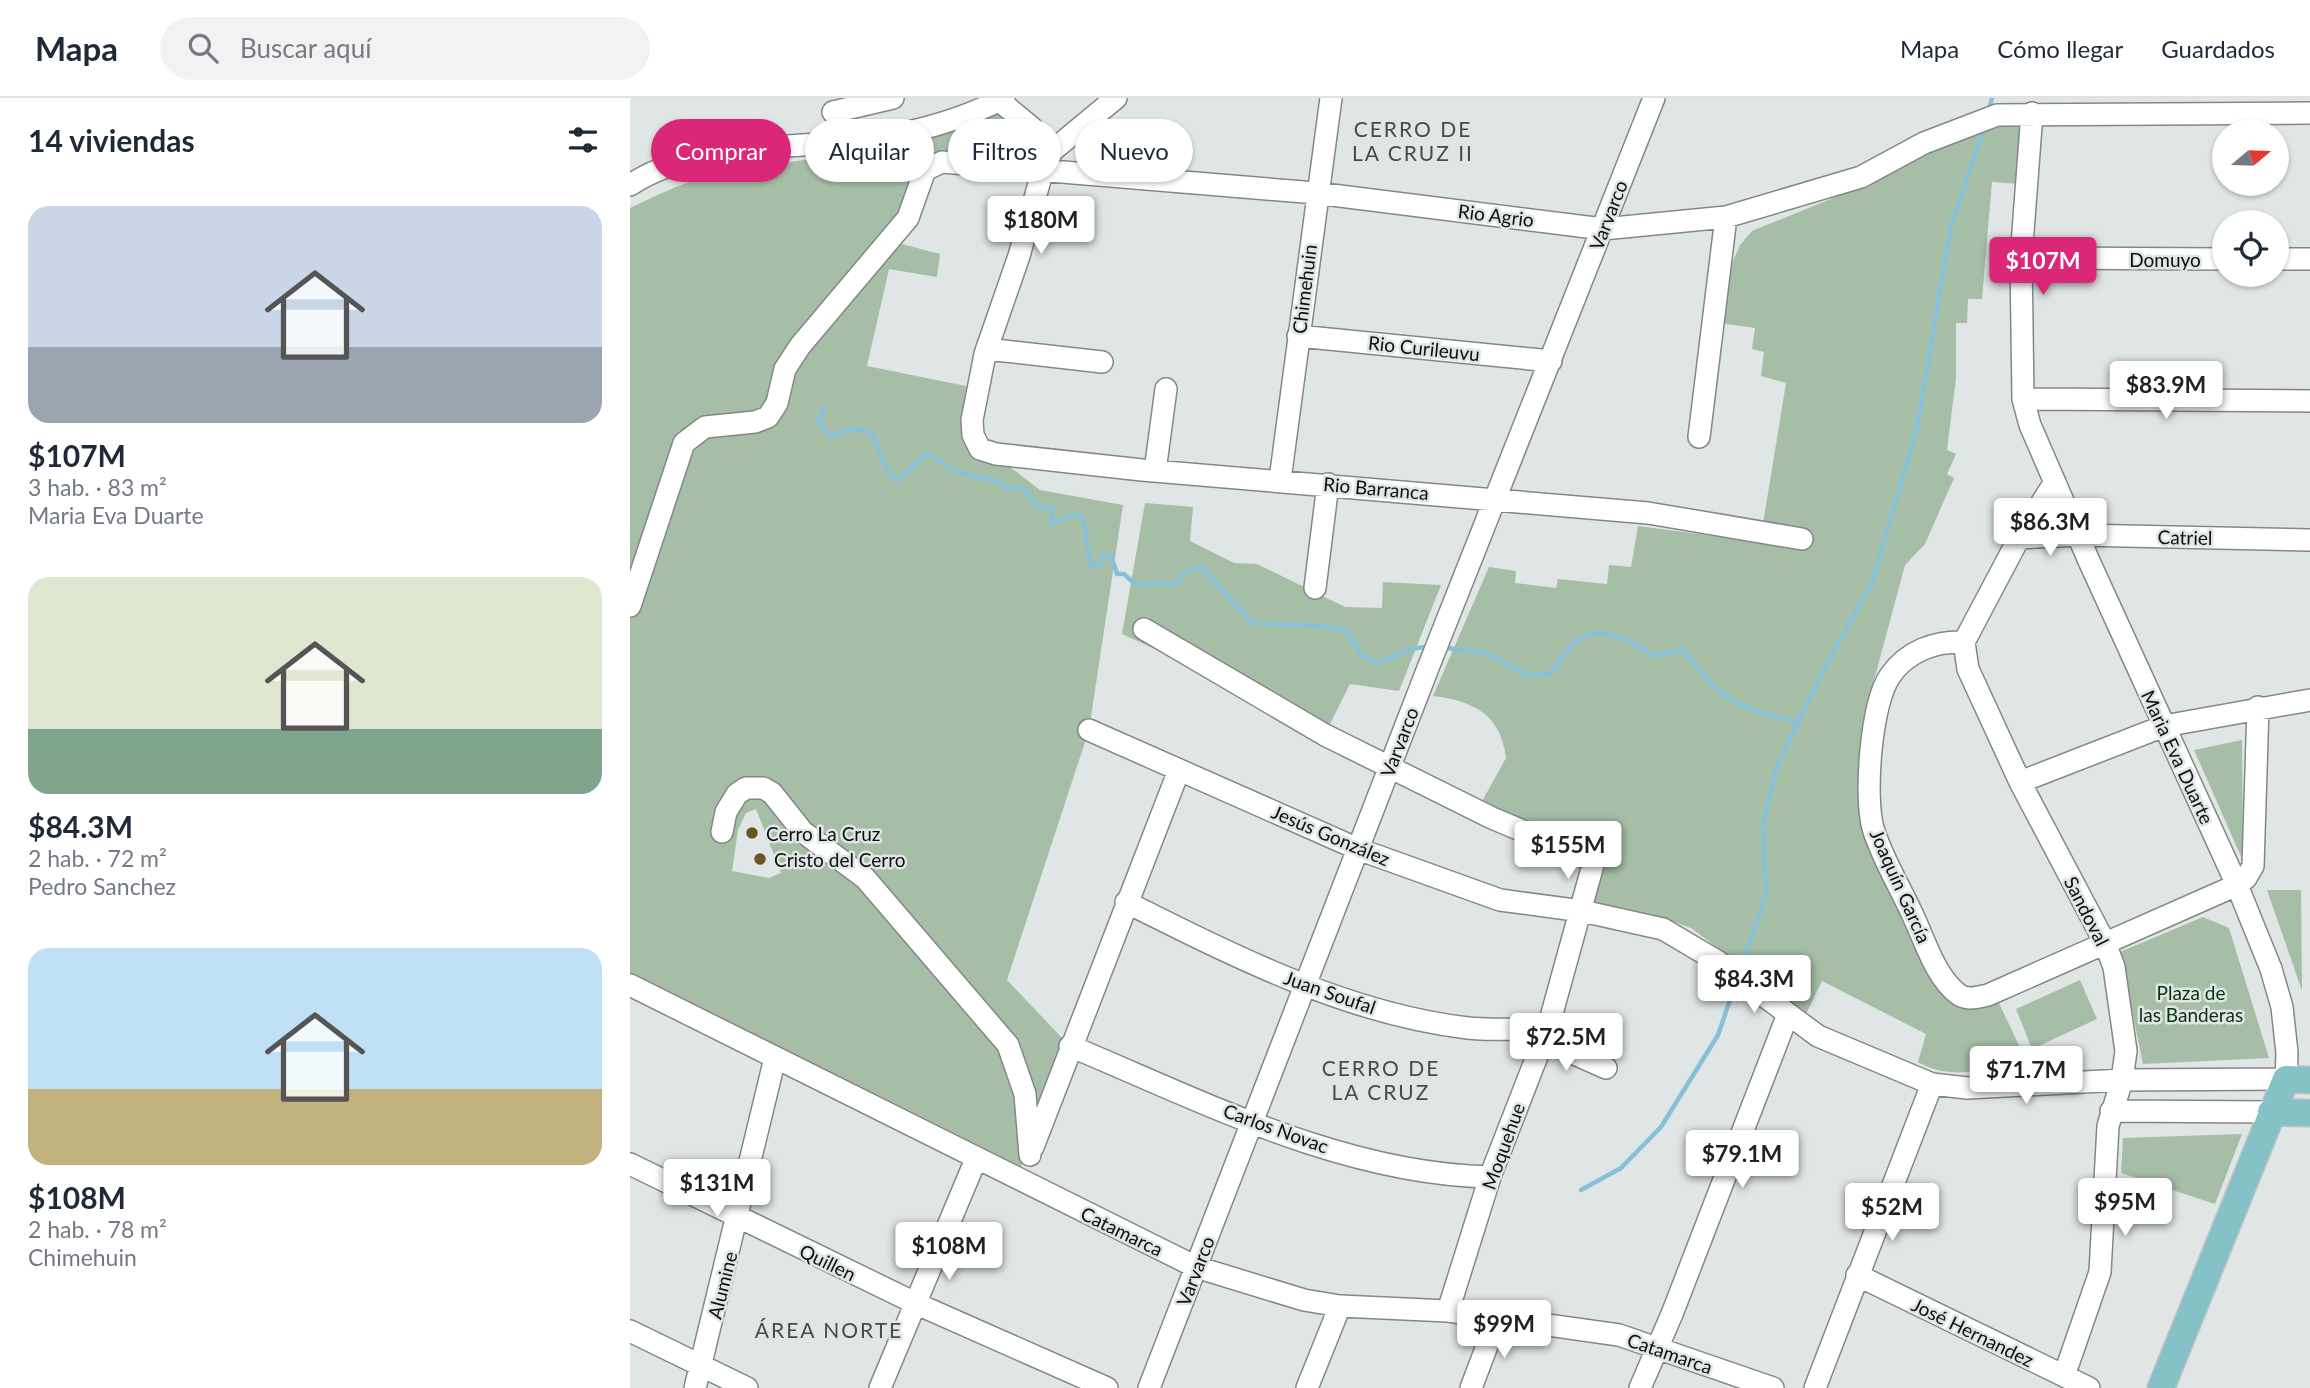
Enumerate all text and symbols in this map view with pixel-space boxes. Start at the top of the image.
search box [160,17,650,80]
text: Mapa [35,28,118,68]
icon: search [184,29,222,67]
text: Buscar aquí [240,32,371,64]
text: Mapa [1900,34,1959,63]
text: Cómo llegar [1997,34,2123,63]
text: Guardados [2161,34,2275,63]
district label: CERRO DE LA CRUZ II [1352,116,1474,165]
chip: Comprar [651,119,791,182]
chip: Alquilar [805,119,934,182]
chip: Filtros [948,119,1061,182]
chip: Nuevo [1075,119,1193,182]
north arrow [2212,119,2289,196]
map controls [2212,119,2289,287]
icon: filters [564,121,602,159]
text: 14 viviendas [28,122,195,158]
street label: Varvarco [1584,177,1632,253]
pin: $180M [992,197,1090,256]
street label: Rio Agrio [1457,199,1535,231]
text: $180M [1003,205,1079,233]
button: locate [2212,210,2289,287]
pin: $107M [1994,238,2092,297]
street label: Chimehuin [1287,243,1321,335]
text: $107M [2005,246,2081,274]
street label: Domuyo [2129,248,2201,271]
icon: home [252,252,378,378]
street label: Rio Curileuvu [1367,331,1481,365]
pin: $83.9M [2109,362,2223,421]
text: $83.9M [2126,370,2206,398]
text: $107M [28,437,126,473]
street label: Rio Barranca [1322,472,1430,504]
text: 3 hab. · 83 m² [28,473,167,501]
pin: $86.3M [1993,498,2107,558]
text: Maria Eva Duarte [28,501,204,529]
text: $86.3M [2010,507,2090,535]
street label: Catriel [2157,525,2213,549]
icon: home [252,623,378,749]
street label: Maria Eva Duarte [2137,686,2219,828]
street label: Varvarco [1375,704,1423,780]
street label: Jesús González [1269,800,1393,870]
text: $84.3M [28,808,133,844]
place label: Cerro La Cruz [766,822,880,845]
pin: $155M [1519,822,1617,881]
marker: Cerro La Cruz [744,825,760,841]
street label: Joaquín García [1866,826,1936,946]
text: $155M [1530,830,1606,858]
text: 2 hab. · 72 m² [28,844,167,872]
place label: Cristo del Cerro [774,848,906,871]
marker: Cristo del Cerro [752,851,768,867]
text: Pedro Sanchez [28,872,176,900]
street label: Sandoval [2060,872,2114,950]
pin: $84.3M [1697,956,1811,1015]
text: $84.3M [1714,964,1794,992]
street label: Juan Soufal [1281,966,1379,1018]
park label: Plaza de las Banderas [2139,981,2243,1026]
icon: home [252,994,378,1120]
pin: $72.5M [1509,1014,1623,1073]
text: $72.5M [1526,1022,1606,1050]
pin: $71.7M [1969,1046,2083,1106]
district label: CERRO DE LA CRUZ [1322,1055,1440,1104]
text: $71.7M [1986,1055,2066,1083]
street label: Carlos Novac [1220,1098,1332,1158]
street label: Moquehue [1477,1099,1529,1193]
pin: $79.1M [1685,1130,1799,1190]
text: $79.1M [1702,1139,1782,1167]
pin: $131M [668,1160,766,1219]
text: $131M [679,1168,755,1196]
pin: $95M [2084,1178,2166,1238]
text: $108M [28,1179,126,1215]
pin: $52M [1851,1184,1933,1243]
text: $95M [2094,1187,2156,1215]
text: $52M [1861,1192,1923,1220]
street label: Catamarca [1077,1201,1167,1261]
text: 2 hab. · 78 m² [28,1215,167,1243]
pin: $108M [900,1222,998,1282]
text: $108M [911,1231,987,1259]
street label: Varvarco [1171,1233,1219,1309]
street label: Quillen [796,1239,860,1285]
text: Chimehuin [28,1243,137,1271]
street label: Alumine [703,1249,741,1321]
street label: José Hernandez [1908,1293,2038,1371]
pin: $99M [1463,1300,1545,1360]
text: $99M [1473,1309,1535,1337]
district label: ÁREA NORTE [755,1317,903,1342]
street label: Catamarca [1624,1328,1716,1378]

